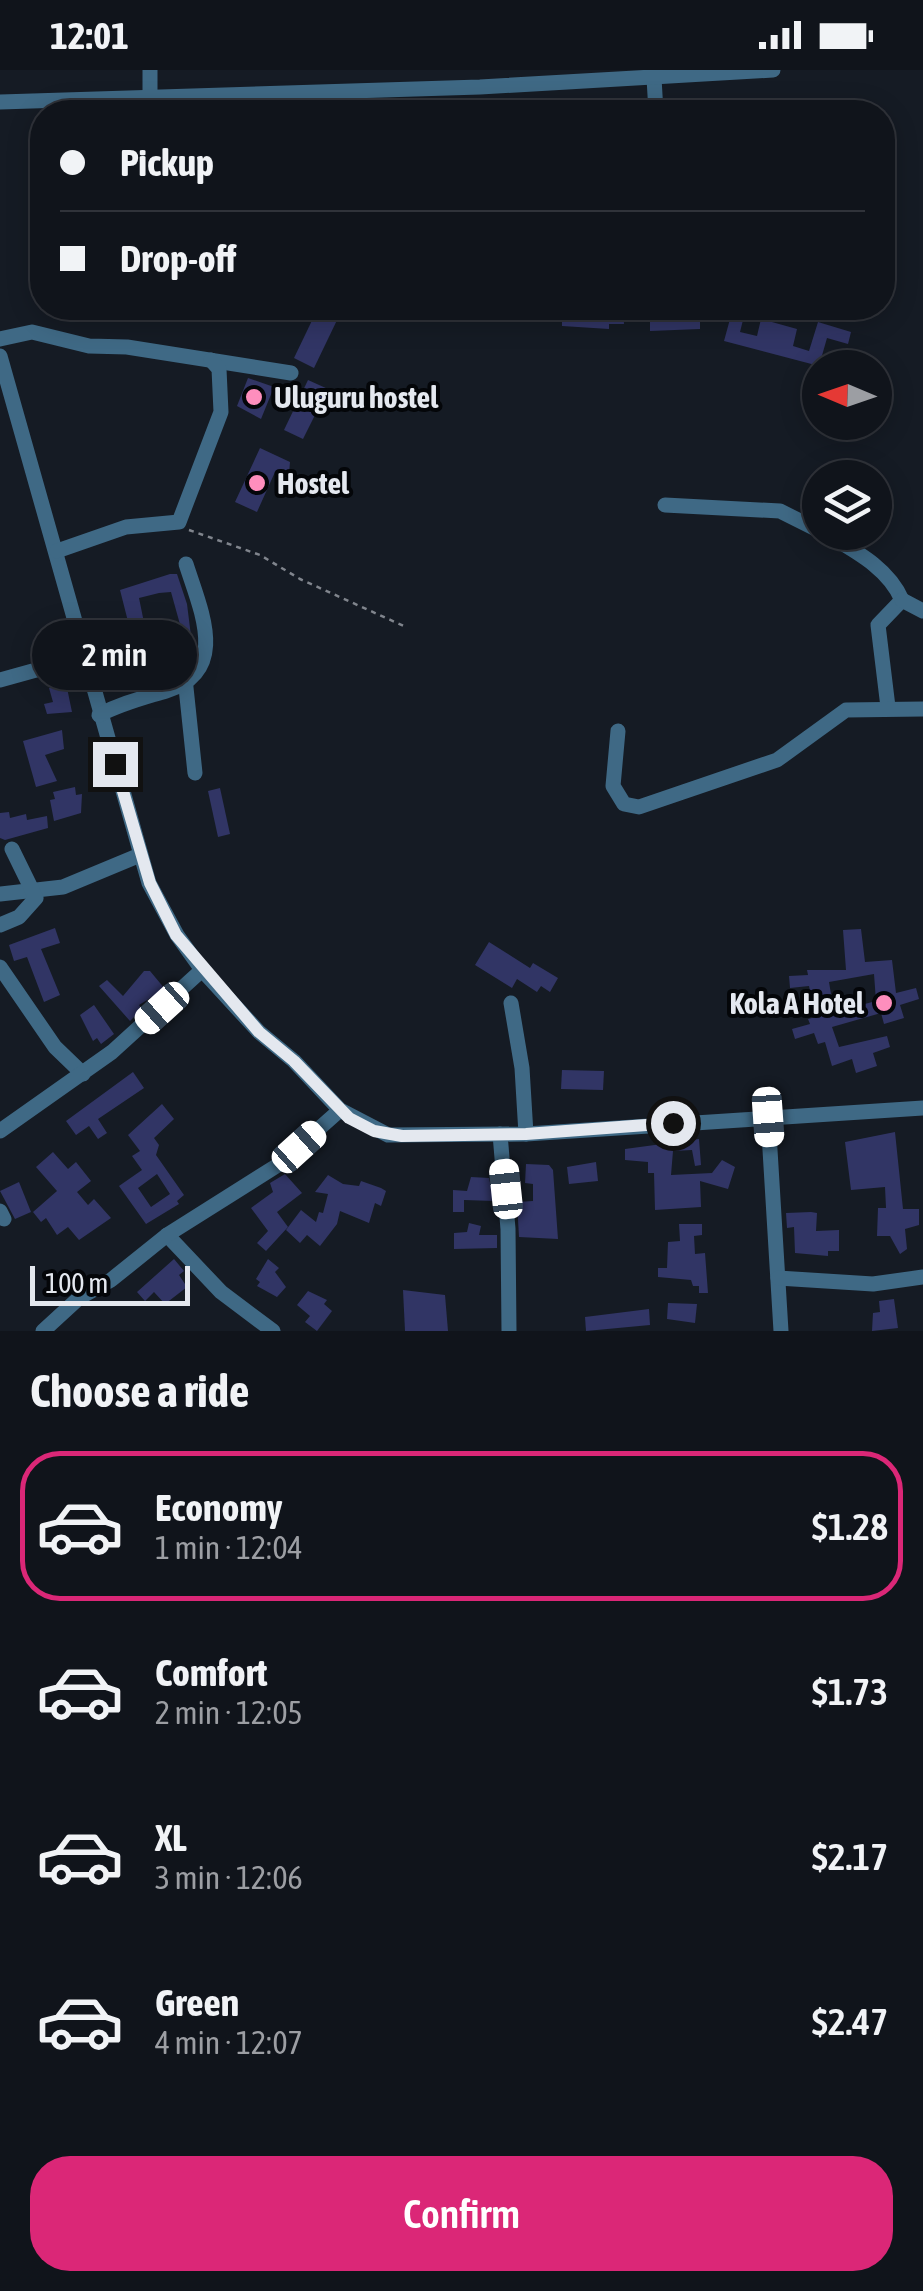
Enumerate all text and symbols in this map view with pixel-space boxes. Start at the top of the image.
text: 12:01 [50,14,129,57]
text: Pickup [120,141,214,184]
text: Drop-off [120,237,236,280]
north arrow [802,350,892,440]
map controls [802,350,892,550]
place label: Uluguru hostel [274,380,439,414]
marker: Uluguru hostel [243,386,265,408]
button: layers [802,460,892,550]
place label: Hostel [277,466,350,500]
marker: Hostel [246,472,268,494]
callout: 2 min [32,619,198,689]
text: 2 min [82,636,147,673]
route end [93,742,138,787]
car [130,977,194,1039]
place label: Kola A Hotel [730,986,865,1020]
marker: Kola A Hotel [873,992,895,1014]
car [751,1086,785,1148]
route start [651,1101,696,1146]
car [267,1116,331,1178]
car [488,1158,524,1220]
scale bar [30,1261,190,1306]
text: 100 m [45,1267,108,1299]
text: Choose a ride [30,1365,249,1417]
icon: car [35,1481,125,1571]
text: Economy [155,1486,282,1529]
text: $1.28 [812,1505,888,1548]
text: 1 min · 12:04 [155,1529,302,1566]
icon: car [35,1646,125,1736]
text: Comfort [155,1651,267,1694]
text: $1.73 [812,1670,888,1713]
text: 2 min · 12:05 [155,1694,302,1731]
icon: car [35,1811,125,1901]
text: XL [155,1816,187,1859]
text: $2.17 [812,1835,888,1878]
text: 3 min · 12:06 [155,1859,302,1896]
icon: car [35,1976,125,2066]
text: Green [155,1981,239,2024]
text: $2.47 [812,2000,888,2043]
text: 4 min · 12:07 [155,2024,302,2061]
button: Confirm [30,2156,893,2271]

